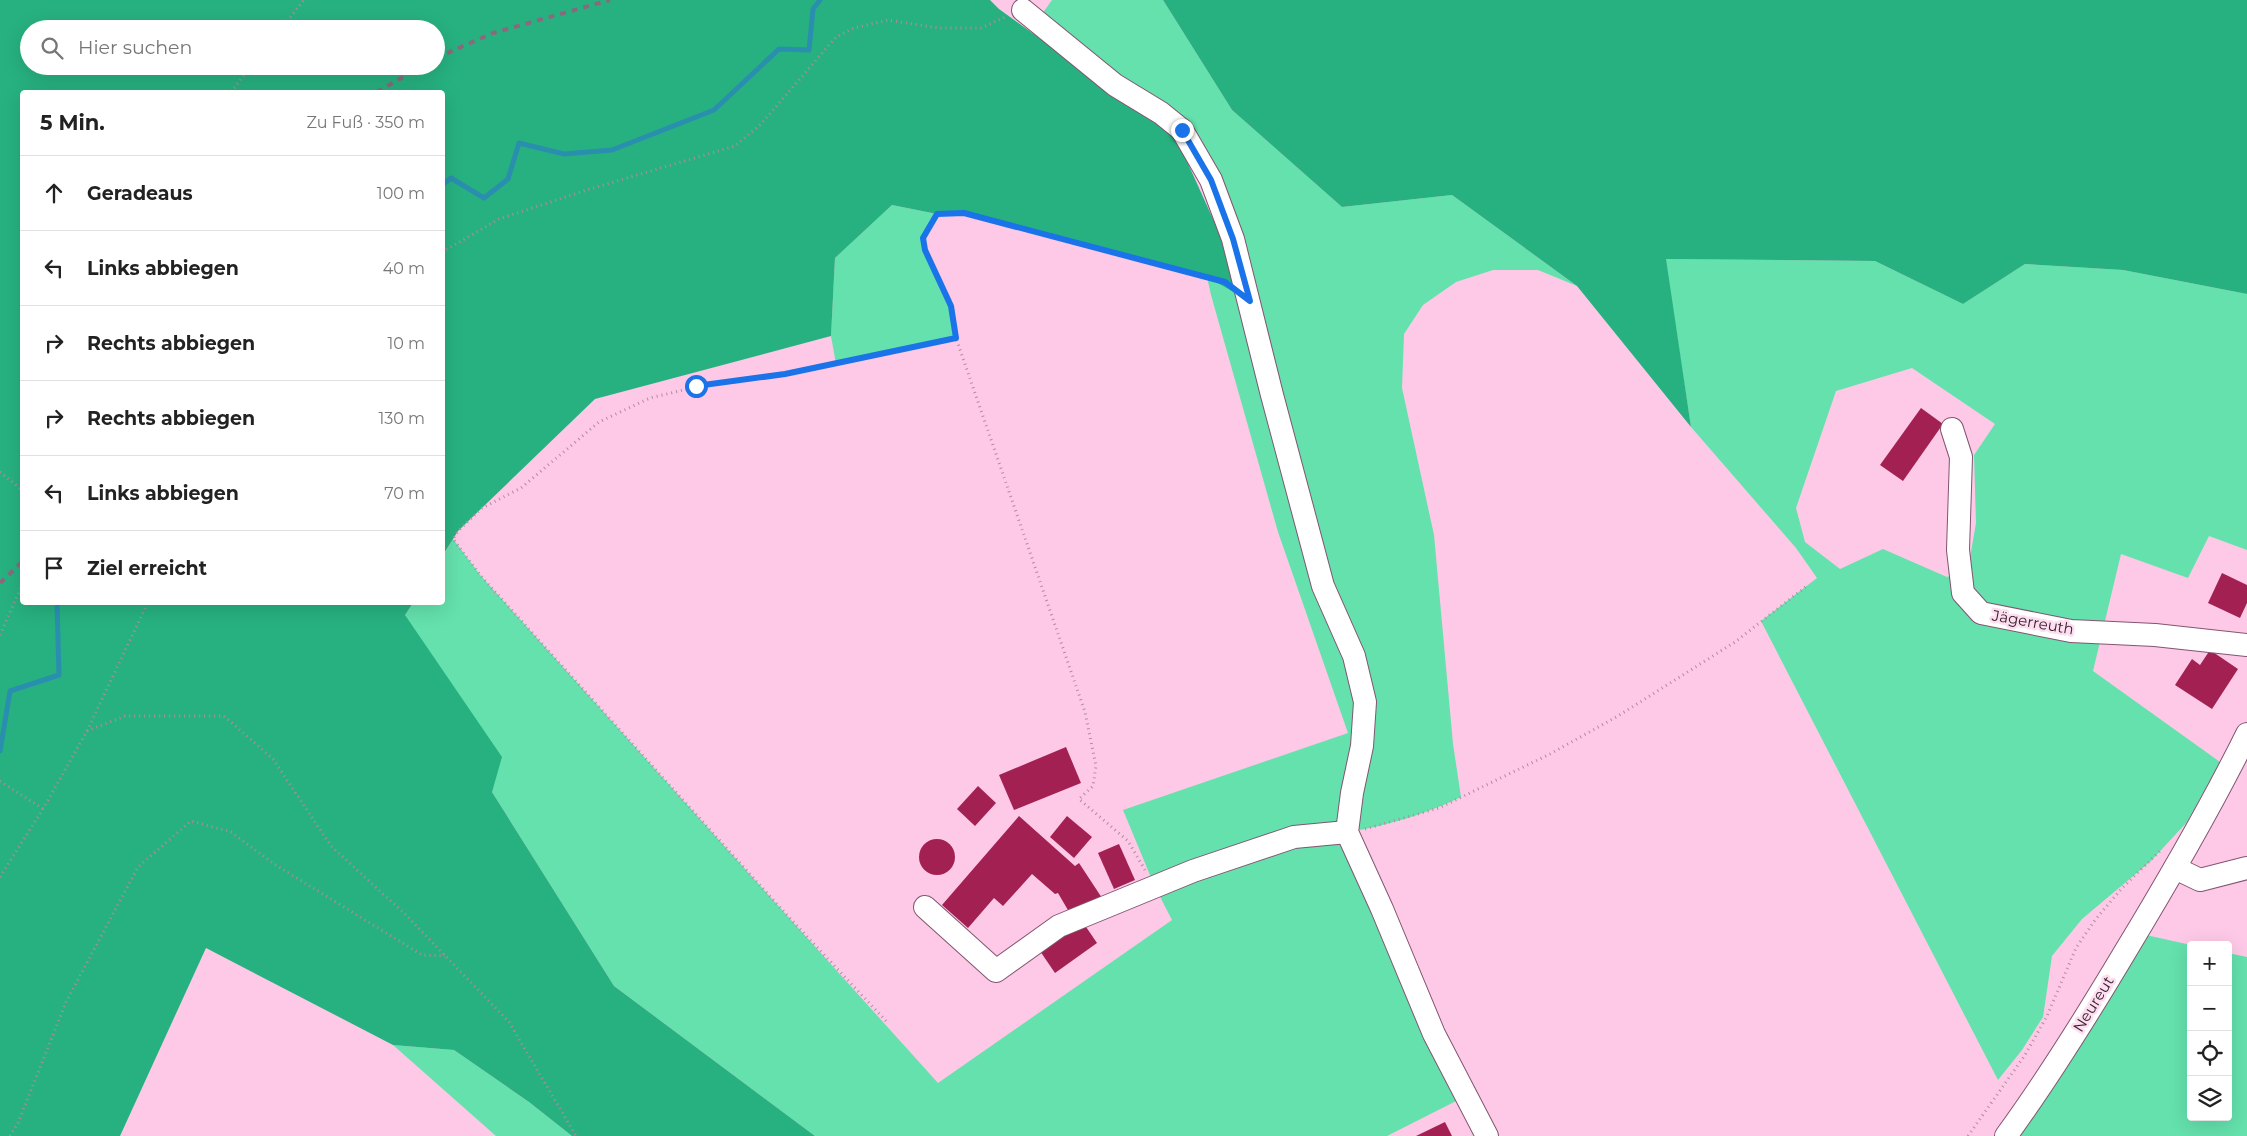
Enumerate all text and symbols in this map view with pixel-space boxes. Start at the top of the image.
search box [20,20,445,75]
icon: search [38,34,66,62]
text: Hier suchen [78,36,192,59]
text: 5 Min. [40,110,105,135]
text: Zu Fuß · 350 m [306,113,425,132]
route end [1171,119,1194,142]
icon: ahead [40,179,68,207]
text: Geradeaus [87,182,193,205]
text: 100 m [377,184,425,203]
icon: left [40,254,68,282]
text: Links abbiegen [87,257,239,280]
text: 40 m [383,259,425,278]
icon: right [40,329,68,357]
text: Rechts abbiegen [87,332,255,355]
text: 10 m [387,334,425,353]
route start [685,375,708,398]
icon: right [40,404,68,432]
text: Rechts abbiegen [87,407,255,430]
text: 130 m [378,409,425,428]
icon: left [40,479,68,507]
text: Links abbiegen [87,482,239,505]
text: 70 m [384,484,425,503]
icon: arrive [40,554,68,582]
text: Ziel erreicht [87,557,207,580]
street label: Jägerreuth [1990,605,2075,639]
map controls [2187,941,2232,1121]
button: + [2187,941,2232,986]
street label: Neureut [2068,973,2118,1035]
button: − [2187,986,2232,1031]
button: locate [2187,1031,2232,1076]
button: layers [2187,1076,2232,1121]

